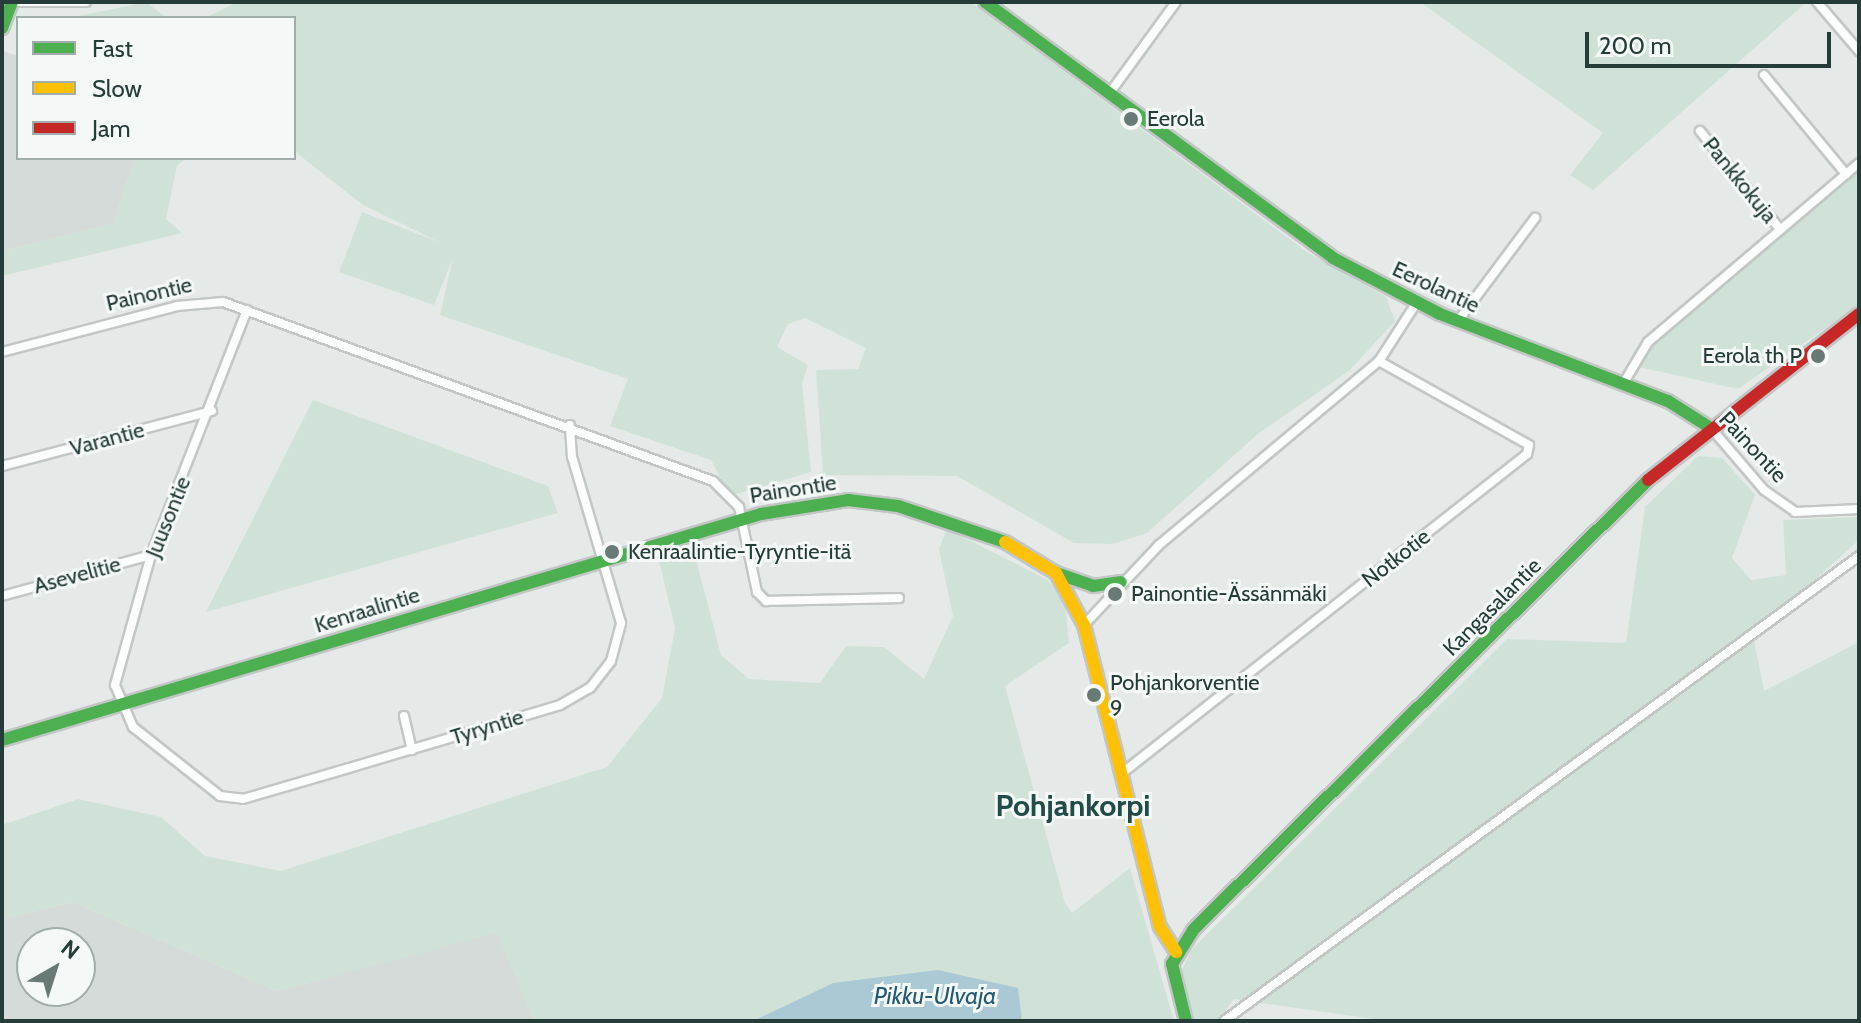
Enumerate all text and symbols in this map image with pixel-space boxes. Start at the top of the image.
legend [16,16,296,160]
scale bar [1589,16,1835,66]
text: 200 m [1599,31,1672,60]
text: Fast [92,34,133,63]
text: Slow [92,74,142,103]
place label: Eerola [1147,106,1205,132]
marker: Eerola [1122,110,1140,128]
text: Jam [92,114,130,143]
street label: Pankkokuja [1697,132,1783,228]
street label: Eerolantie [1388,255,1484,319]
street label: Painontie [103,271,195,317]
place label: Eerola th P [1703,343,1802,369]
marker: Eerola th P [1809,347,1827,365]
street label: Painontie [1714,406,1792,488]
street label: Varantie [67,416,147,462]
street label: Painontie [748,469,838,509]
street label: Juusontie [140,473,196,561]
street label: Notkotie [1357,523,1435,593]
place label: Kenraalintie-Tyryntie-itä [628,539,851,565]
marker: Kenraalintie-Tyryntie-itä [603,543,621,561]
street label: Asevelitie [31,551,123,599]
street label: Kangasalantie [1438,553,1546,661]
place label: Painontie-Ässänmäki [1131,581,1327,607]
street label: Kenraalintie [311,582,423,638]
marker: Painontie-Ässänmäki [1106,585,1124,603]
place label: Pohjankorventie 9 [1110,669,1260,720]
marker: Pohjankorventie 9 [1085,686,1103,704]
street label: Tyryntie [448,703,526,751]
district label: Pohjankorpi [995,788,1151,824]
north arrow [16,927,96,1007]
text: N [56,934,85,965]
water label: Pikku-Ulvaja [874,982,996,1010]

